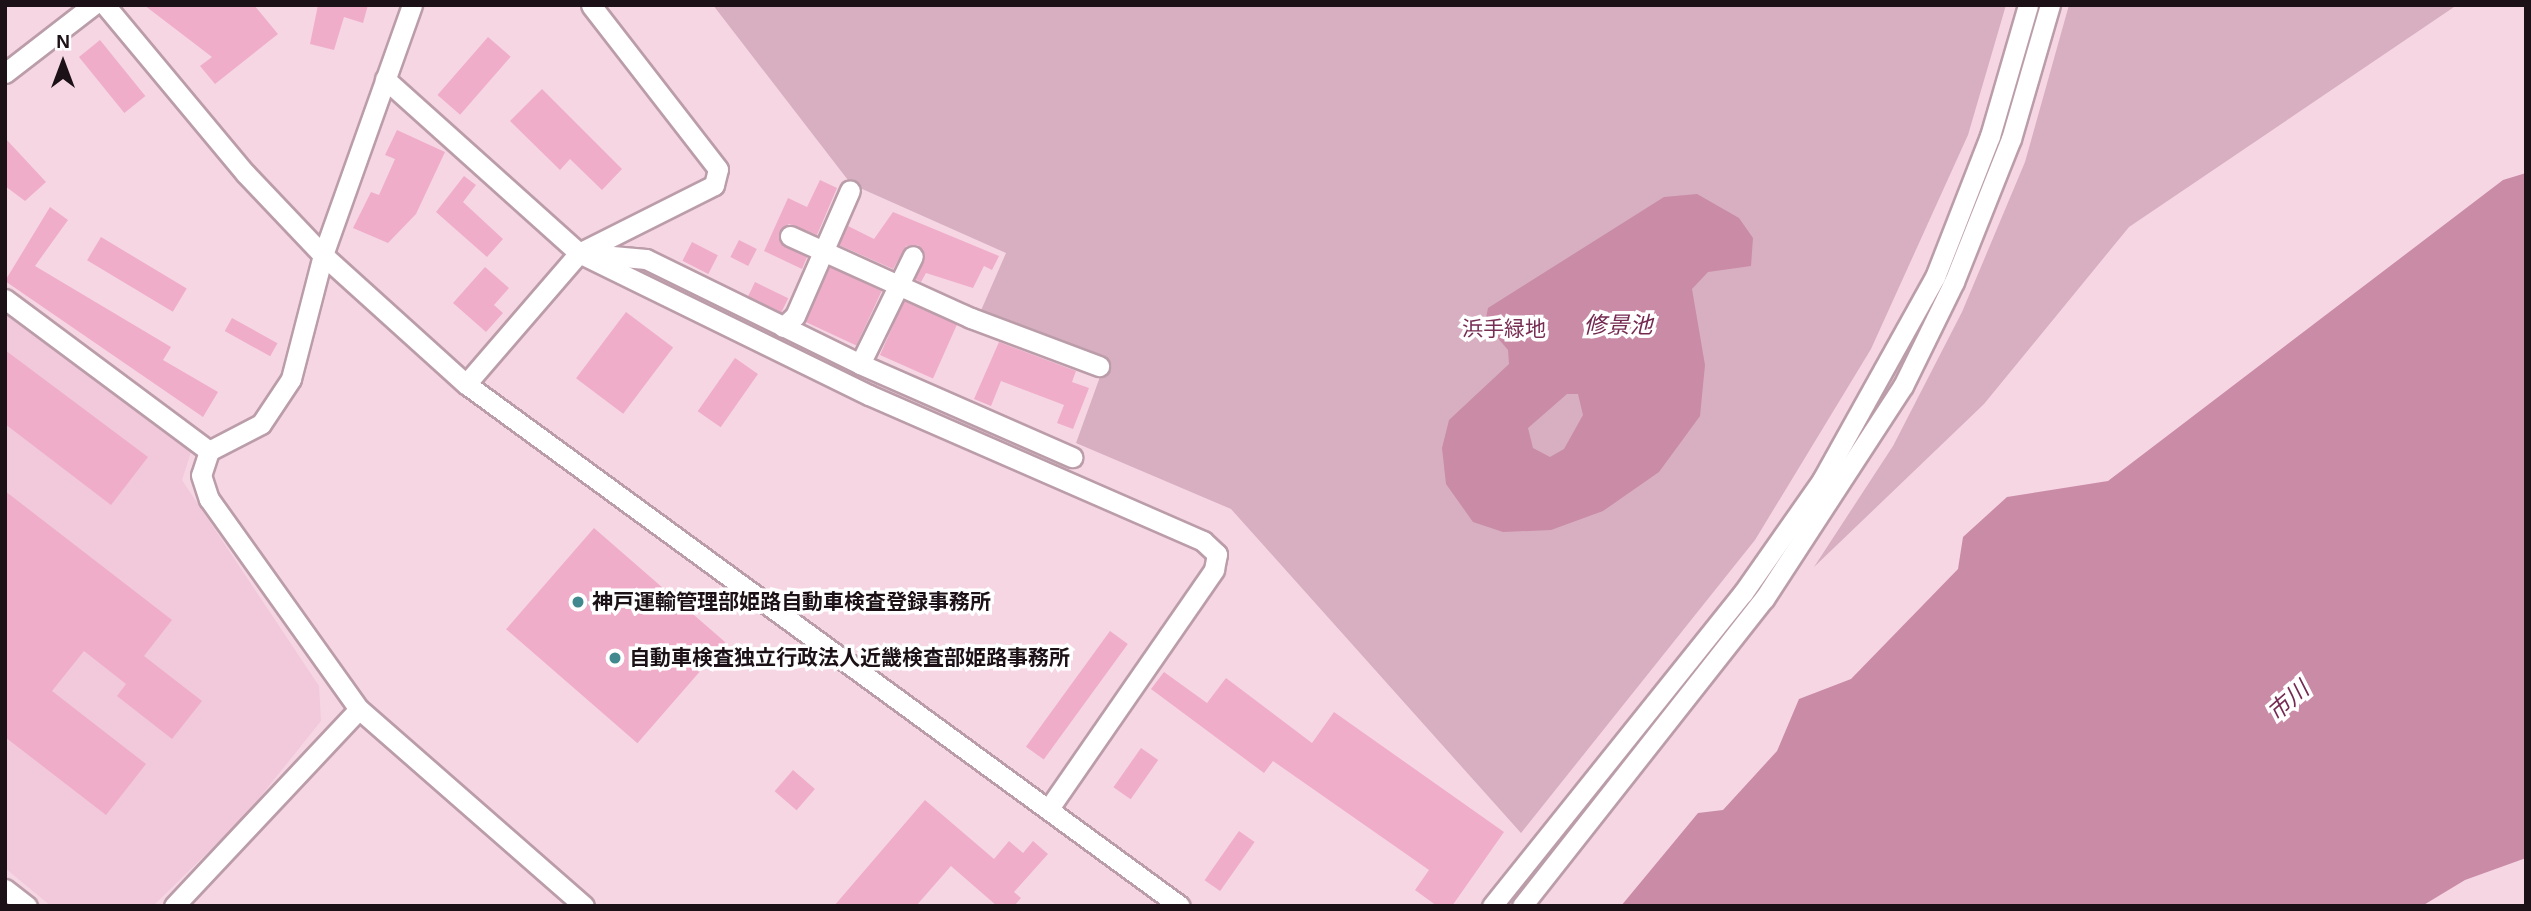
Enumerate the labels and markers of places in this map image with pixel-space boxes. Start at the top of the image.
place label: 神戸運輸管理部姫路自動車検査登録事務所 [592,589,991,615]
marker: 神戸運輸管理部姫路自動車検査登録事務所 [570,594,586,610]
place label: 自動車検査独立行政法人近畿検査部姫路事務所 [629,645,1070,671]
marker: 自動車検査独立行政法人近畿検査部姫路事務所 [607,650,623,666]

